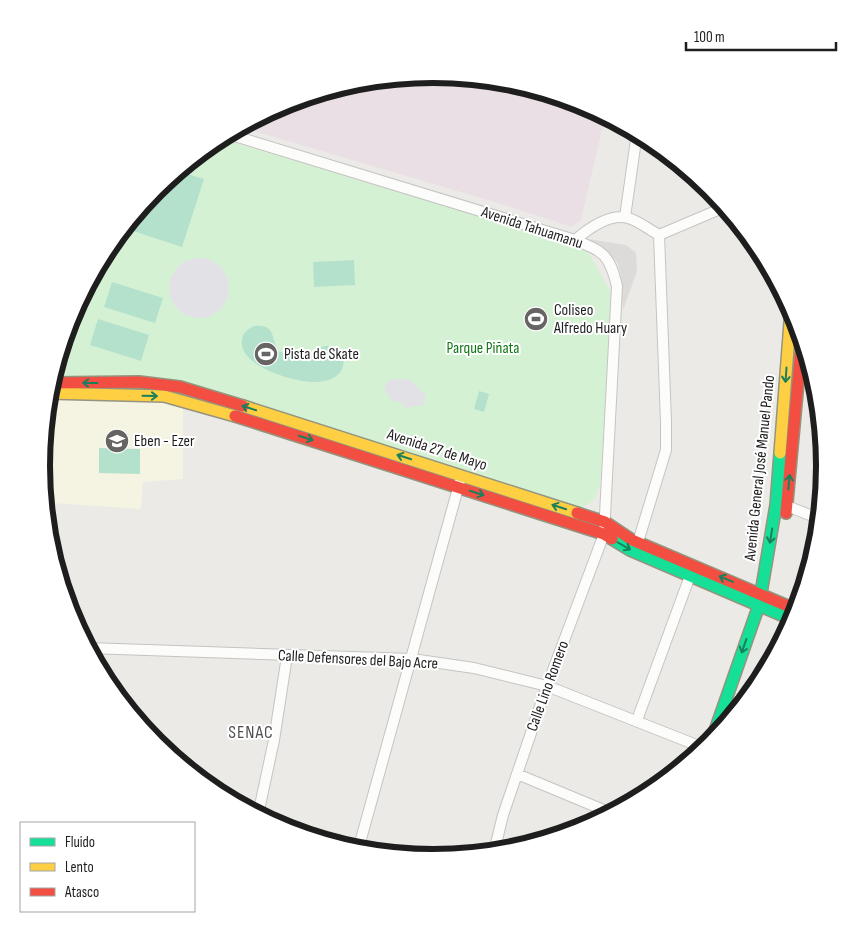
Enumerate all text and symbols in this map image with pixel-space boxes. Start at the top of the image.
scale bar [686,20,836,52]
text: 100 m [694,28,725,47]
street label: Avenida Tahuamanu [478,202,585,253]
place label: Coliseo Alfredo Huary [553,301,627,338]
sports icon: Coliseo Alfredo Huary [523,306,549,332]
park label: Parque Piñata [446,339,520,358]
sports icon: Pista de Skate [253,341,279,367]
place label: Pista de Skate [284,345,359,364]
one-way arrow [781,366,791,382]
street label: Avenida General José Manuel Pando [741,374,779,563]
one-way arrow [82,378,98,387]
one-way arrow [141,391,157,401]
one-way arrow [242,403,257,412]
street label: Avenida 27 de Mayo [384,425,489,475]
school or university icon: Eben - Ezer [104,428,130,454]
place label: Eben - Ezer [134,432,195,451]
one-way arrow [298,434,314,444]
one-way arrow [397,452,412,461]
one-way arrow [785,474,794,490]
one-way arrow [469,489,485,498]
one-way arrow [551,502,567,511]
one-way arrow [766,528,776,544]
one-way arrow [617,542,631,552]
one-way arrow [719,574,734,584]
street label: Calle Lino Romero [523,638,573,734]
one-way arrow [739,638,748,654]
street label: Calle Defensores del Bajo Acre [278,646,438,674]
district label: SENAC [228,722,274,743]
legend [20,822,195,912]
text: Fluido [65,833,95,852]
text: Lento [65,858,94,877]
text: Atasco [64,883,99,902]

